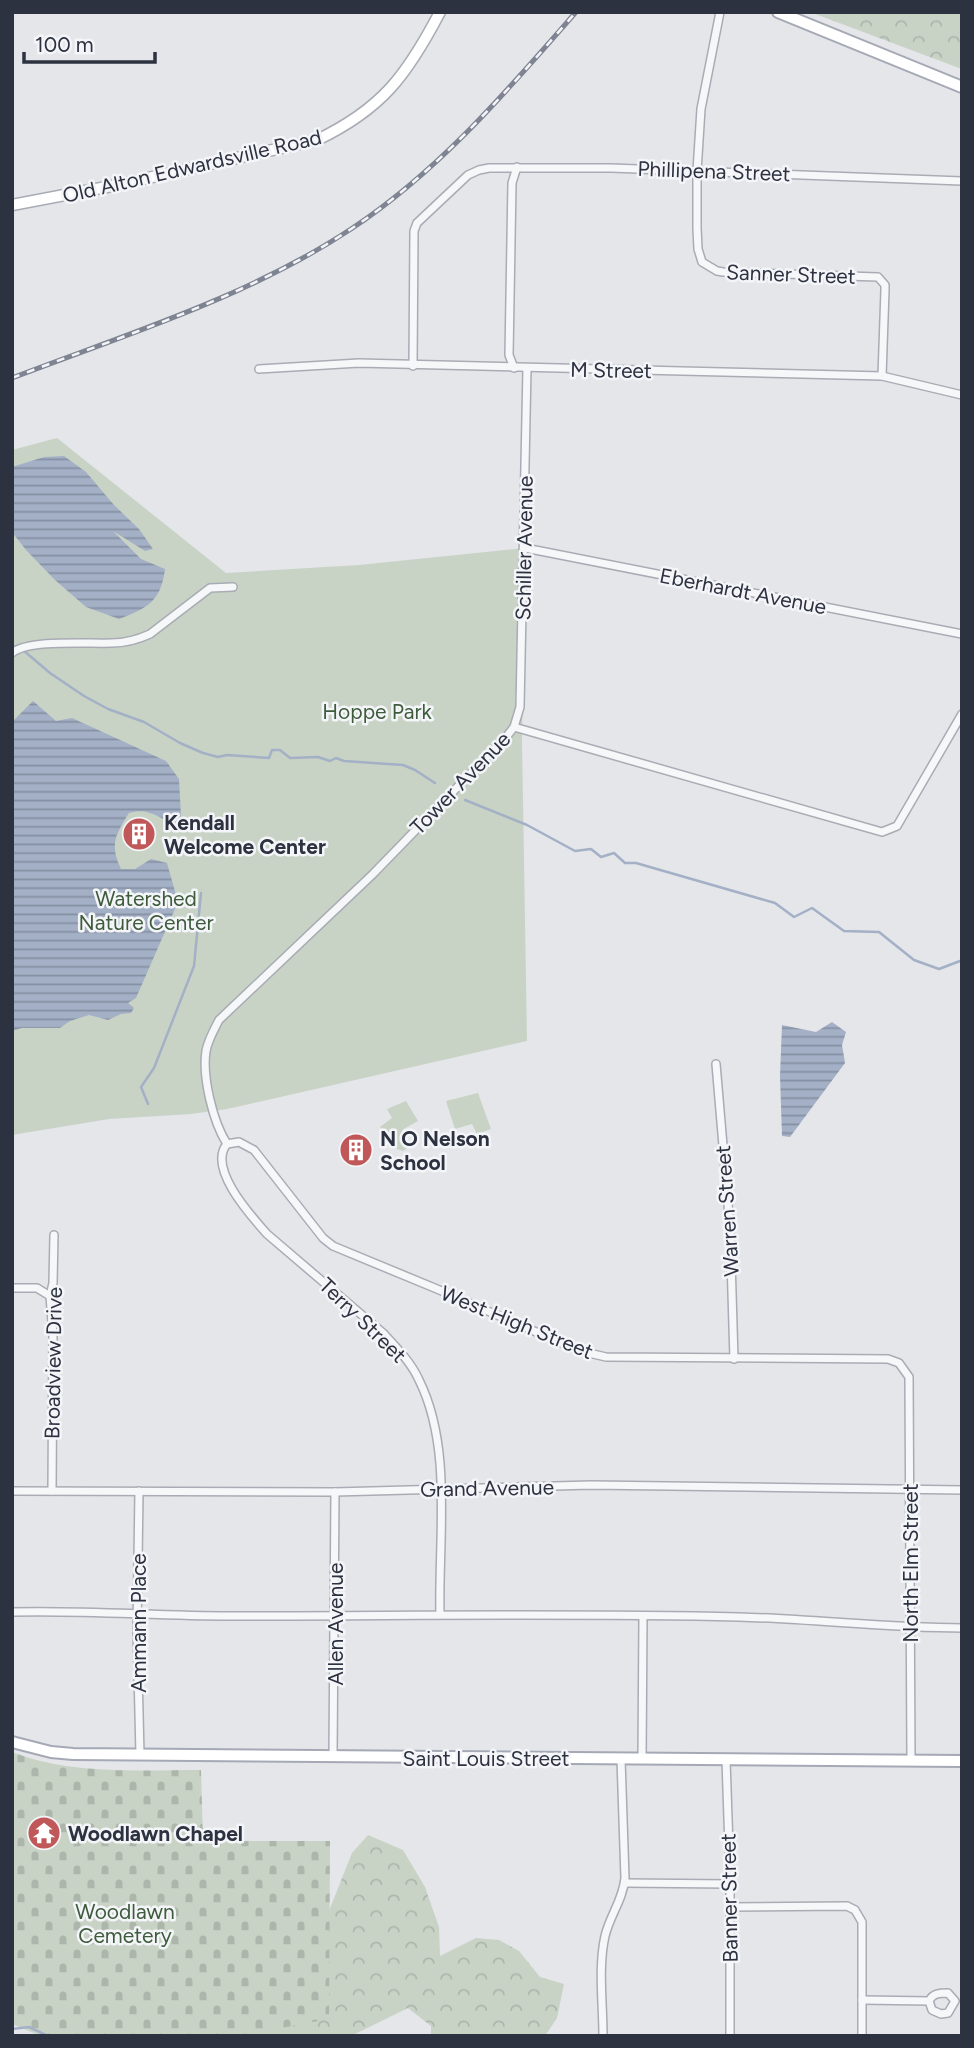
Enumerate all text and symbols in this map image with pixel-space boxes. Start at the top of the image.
scale bar [24,21,156,65]
text: 100 m [35,32,94,57]
street label: Old Alton Edwardsville Road [60,124,324,208]
street label: Phillipena Street [637,156,791,186]
street label: Sanner Street [726,259,856,289]
street label: M Street [570,357,652,383]
street label: Schiller Avenue [510,475,538,621]
street label: Eberhardt Avenue [658,563,828,619]
park label: Hoppe Park [322,699,432,724]
street label: Tower Avenue [405,726,515,840]
place label: Kendall Welcome Center [164,810,326,859]
building icon: Kendall Welcome Center [120,815,158,853]
park label: Watershed Nature Center [78,886,214,935]
place label: N O Nelson School [380,1126,490,1175]
building icon: N O Nelson School [337,1131,375,1169]
street label: Warren Street [710,1145,744,1277]
street label: Terry Street [314,1272,412,1368]
street label: West High Street [437,1280,597,1364]
street label: Broadview Drive [39,1287,67,1439]
street label: Grand Avenue [420,1474,554,1502]
street label: North Elm Street [898,1483,923,1643]
street label: Ammann Place [126,1553,151,1693]
street label: Allen Avenue [323,1563,348,1685]
street label: Saint Louis Street [403,1746,569,1771]
temple icon: Woodlawn Chapel [25,1814,63,1852]
place label: Woodlawn Chapel [68,1821,243,1846]
street label: Banner Street [715,1833,743,1963]
park label: Woodlawn Cemetery [75,1899,175,1948]

